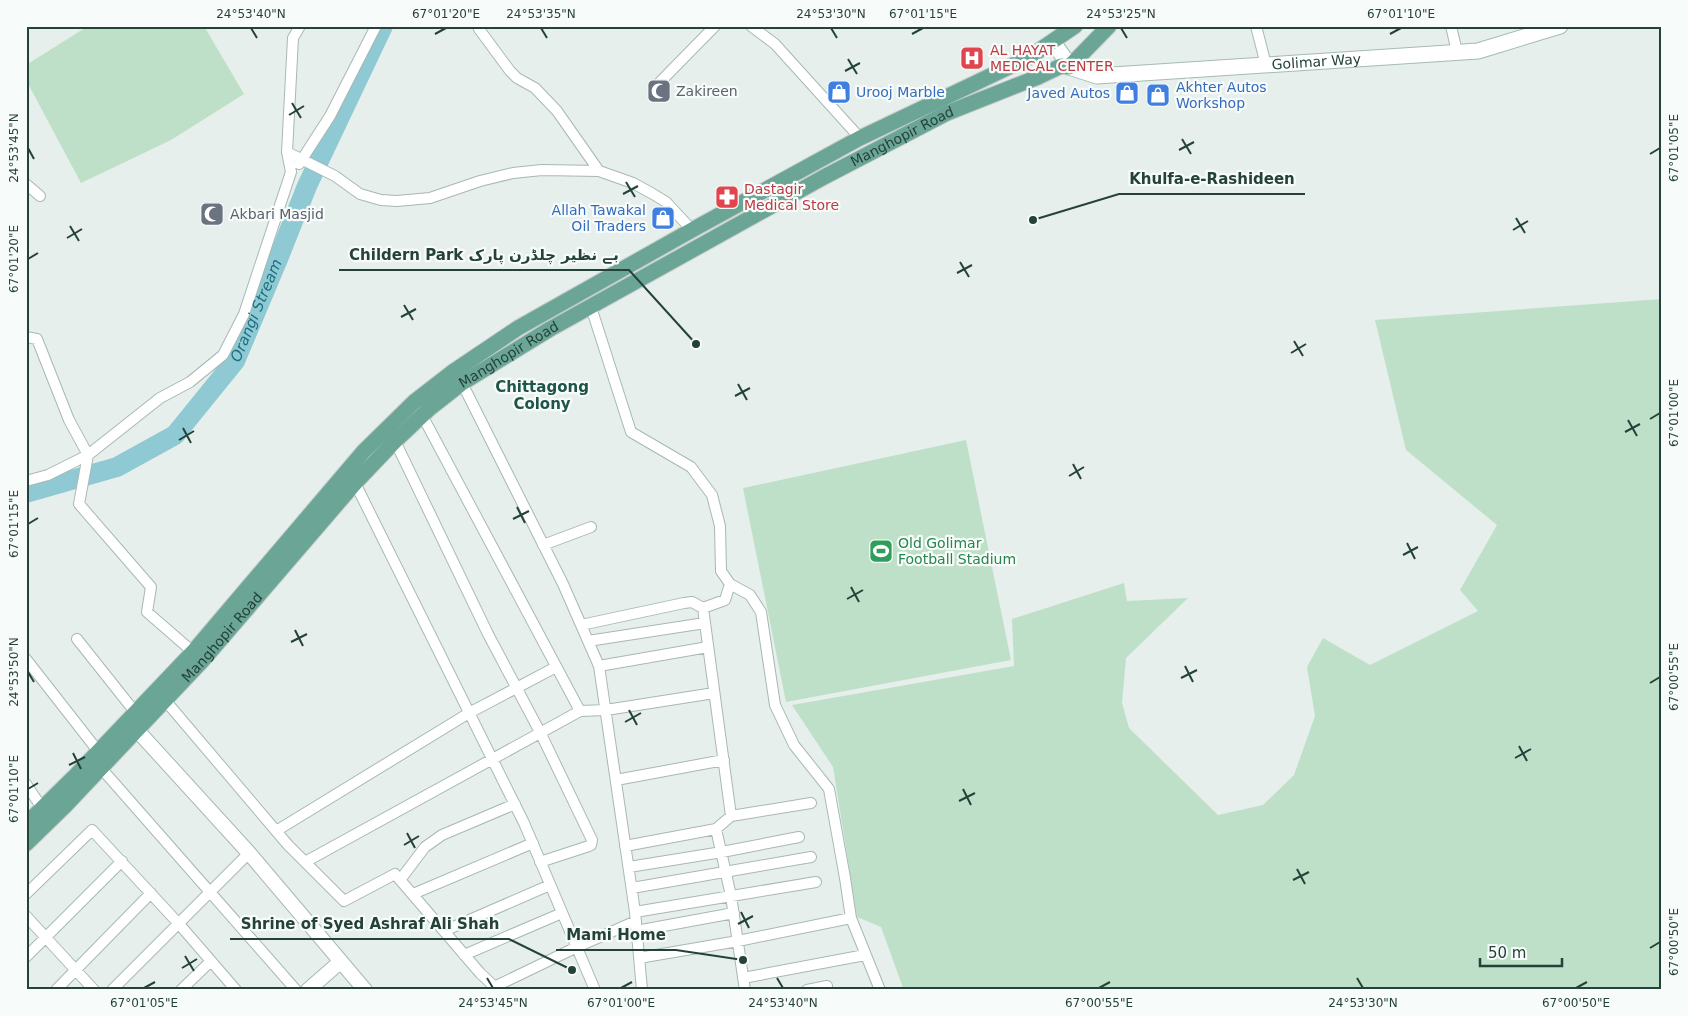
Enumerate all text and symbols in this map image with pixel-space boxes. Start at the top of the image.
text: 24°53'40"N [216,7,286,21]
text: 67°01'20"E [412,7,480,21]
text: 24°53'35"N [506,7,576,21]
text: 24°53'30"N [796,7,866,21]
text: 67°01'15"E [889,7,957,21]
text: 24°53'25"N [1086,7,1156,21]
text: 67°01'10"E [1367,7,1435,21]
place label: AL HAYAT MEDICAL CENTER [990,42,1114,74]
hospital icon: AL HAYAT MEDICAL CENTER [959,45,985,71]
street label: Golimar Way [1271,51,1362,73]
mosque icon: Zakireen [646,78,672,104]
shop icon: Urooj Marble [826,79,852,105]
place label: Akhter Autos Workshop [1176,79,1267,111]
shop icon: Javed Autos [1114,80,1140,106]
shop icon: Akhter Autos Workshop [1145,82,1171,108]
place label: Zakireen [676,83,738,99]
place label: Urooj Marble [856,84,945,100]
place label: Javed Autos [1026,85,1110,101]
street label: Manghopir Road [848,103,956,170]
text: 24°53'45"N [7,113,21,183]
text: 67°01'05"E [1667,114,1681,182]
callout: Khulfa-e-Rashideen [1119,164,1305,194]
text: Khulfa-e-Rashideen [1129,170,1295,188]
place label: Dastagir Medical Store [744,181,839,213]
pharmacy icon: Dastagir Medical Store [714,184,740,210]
mosque icon: Akbari Masjid [199,201,225,227]
place label: Allah Tawakal Oil Traders [552,202,646,234]
shop icon: Allah Tawakal Oil Traders [650,205,676,231]
place label: Akbari Masjid [230,206,324,222]
text: 67°01'20"E [7,225,21,293]
callout: Childern Park بے نظیر چلڈرن پارک [339,240,629,270]
text: Childern Park بے نظیر چلڈرن پارک [349,246,619,265]
water label: Orangi Stream [227,256,286,365]
street label: Manghopir Road [456,318,561,391]
district label: Chittagong Colony [495,378,589,413]
text: 67°01'00"E [1667,379,1681,447]
text: 67°01'15"E [7,490,21,558]
place label: Old Golimar Football Stadium [898,535,1016,567]
sports icon: Old Golimar Football Stadium [868,538,894,564]
street label: Manghopir Road [178,589,265,685]
text: 24°53'50"N [7,637,21,707]
text: 67°00'55"E [1667,643,1681,711]
text: 67°01'10"E [7,755,21,823]
text: 67°00'50"E [1667,908,1681,976]
callout: Shrine of Syed Ashraf Ali Shah [230,909,509,939]
text: Shrine of Syed Ashraf Ali Shah [241,915,499,933]
callout: Mami Home [556,920,676,950]
text: Mami Home [566,926,666,944]
scale bar [1480,936,1563,968]
text: 50 m [1488,944,1526,962]
text: 67°01'05"E [110,996,178,1010]
text: 24°53'45"N [458,996,528,1010]
text: 67°01'00"E [587,996,655,1010]
text: 24°53'40"N [748,996,818,1010]
text: 67°00'55"E [1065,996,1133,1010]
text: 24°53'30"N [1328,996,1398,1010]
text: 67°00'50"E [1542,996,1610,1010]

